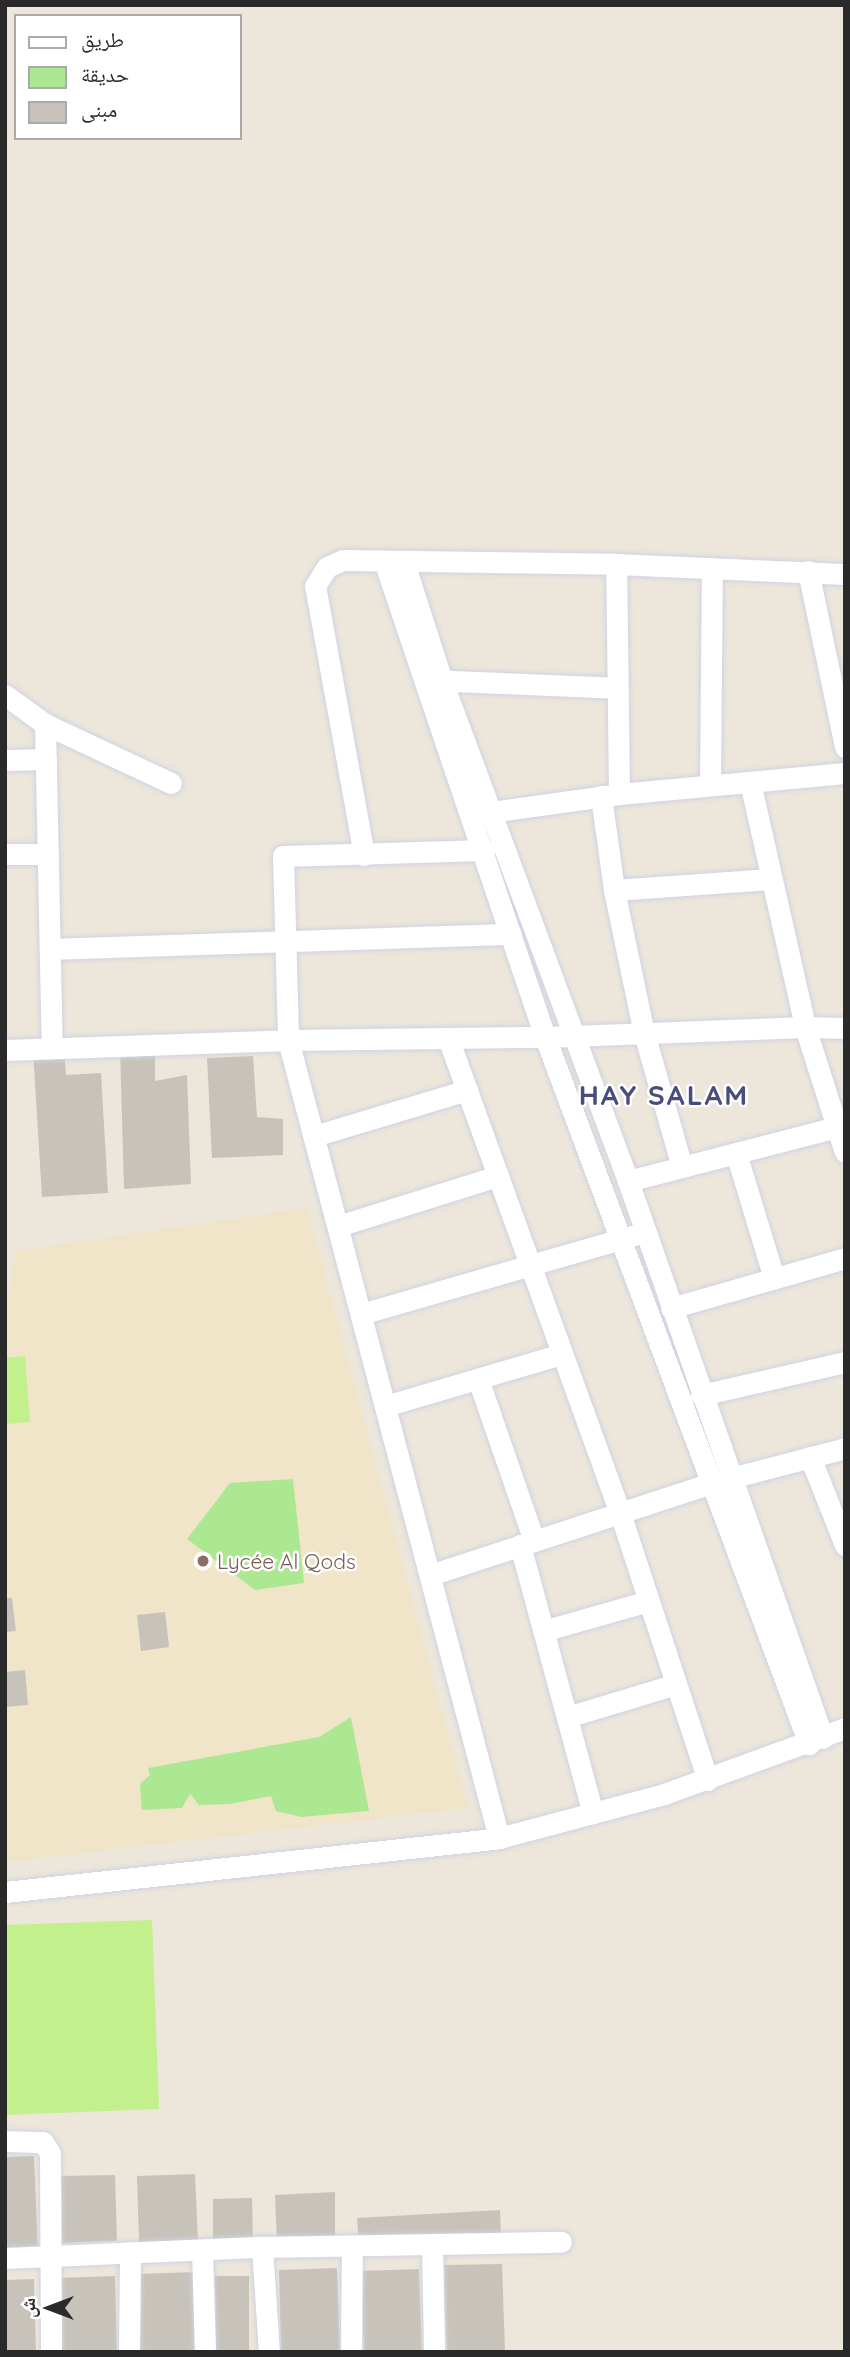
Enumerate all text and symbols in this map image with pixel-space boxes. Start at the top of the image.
legend [14,14,242,140]
text: طريق [81,26,124,52]
text: حديقة [81,61,129,87]
text: مبنى [81,96,117,122]
district label: HAY SALAM [580,1078,748,1112]
place label: Lycée Al Qods [217,1548,356,1574]
marker: Lycée Al Qods [195,1553,211,1569]
north arrow [14,2273,84,2343]
text: ش [16,2298,40,2318]

